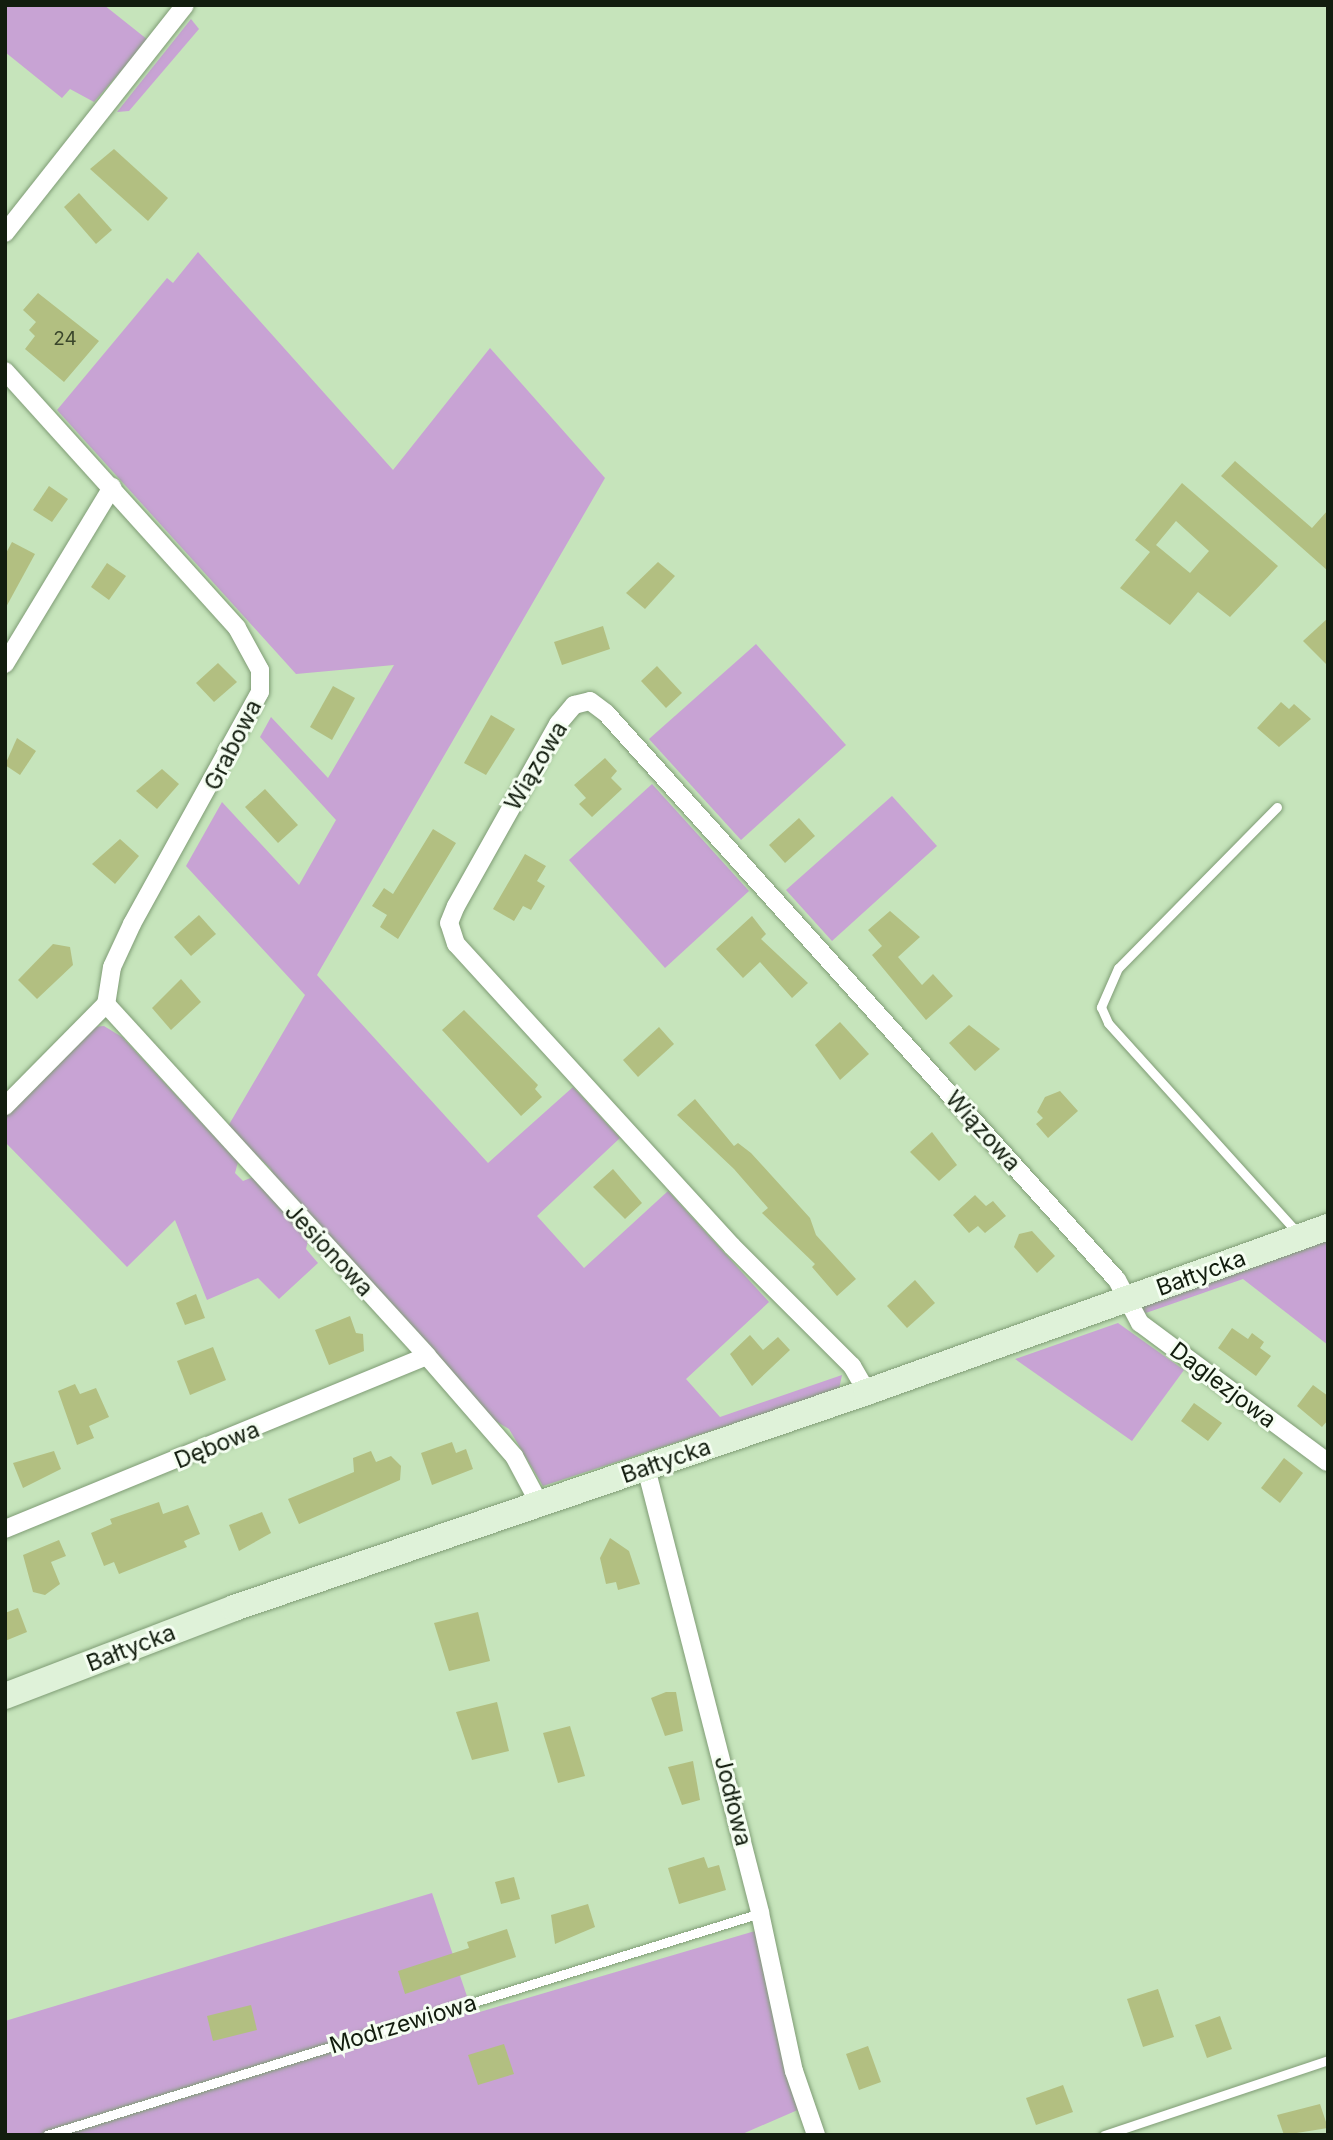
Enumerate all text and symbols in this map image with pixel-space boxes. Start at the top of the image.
house number: 24 [53,328,77,350]
street label: Grabowa [198,695,268,795]
street label: Wiązowa [499,717,573,815]
street label: Wiązowa [940,1085,1026,1177]
street label: Jesionowa [279,1198,379,1302]
street label: Bałtycka [1153,1244,1249,1302]
street label: Daglezjowa [1165,1336,1281,1434]
street label: Dębowa [170,1415,264,1475]
street label: Bałtycka [618,1433,714,1489]
street label: Bałtycka [83,1618,179,1678]
street label: Jodłowa [709,1753,757,1849]
street label: Modrzewiowa [326,1989,480,2059]

